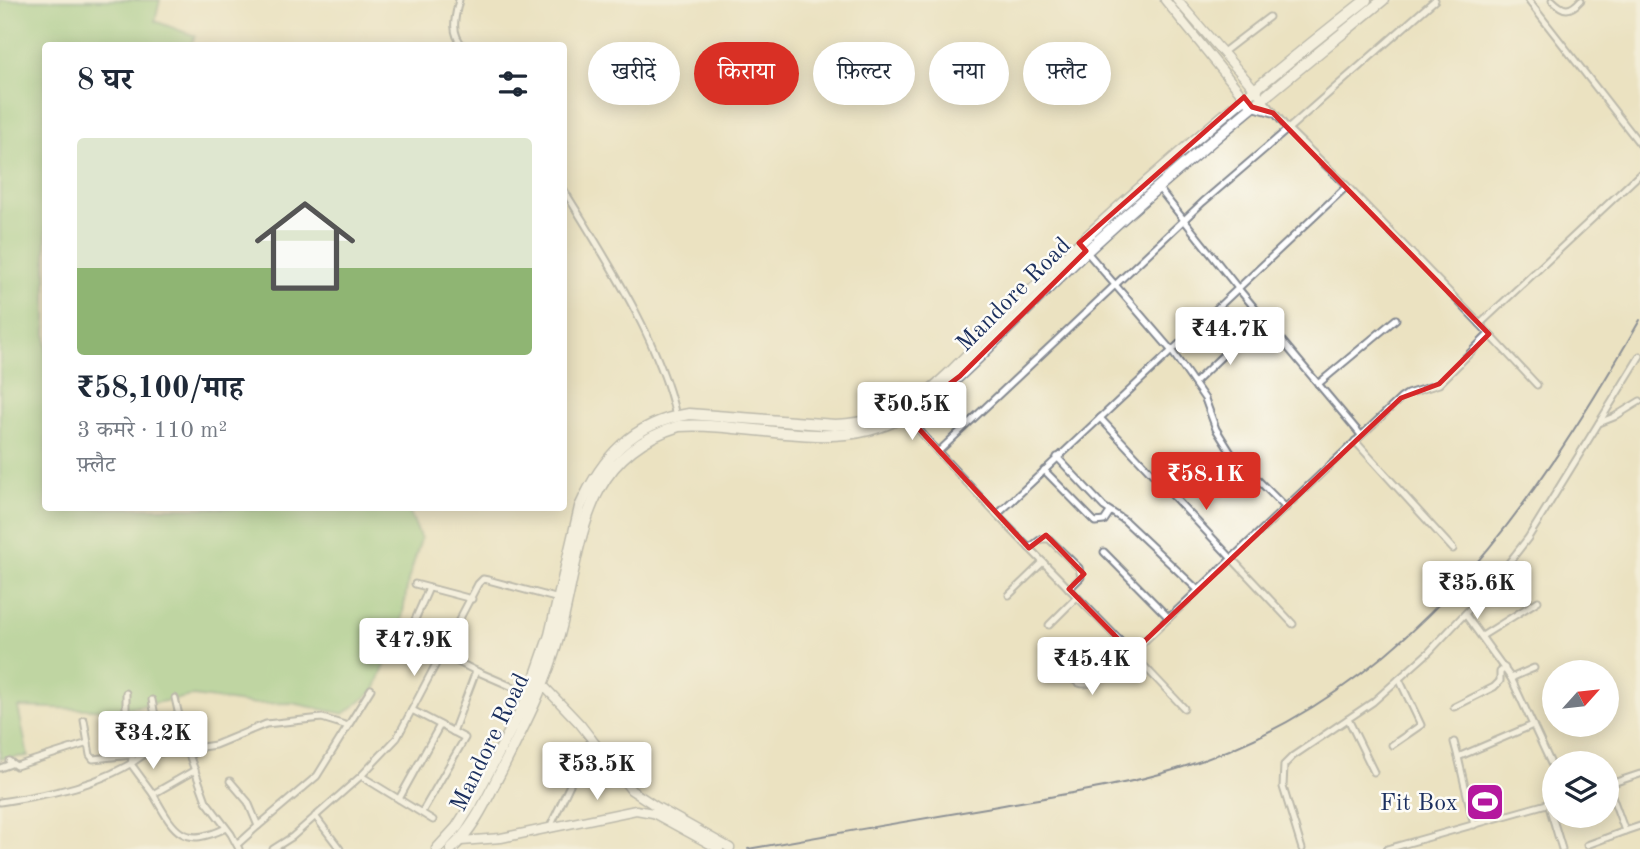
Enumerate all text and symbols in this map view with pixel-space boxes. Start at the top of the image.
chip: खरीदें [588,42,680,105]
chip: किराया [694,42,799,105]
chip: फ़िल्टर [813,42,915,105]
chip: नया [929,42,1009,105]
chip: फ़्लैट [1023,42,1111,105]
icon: filters [494,65,532,103]
text: 8 घर [77,66,133,96]
icon: home [242,183,368,309]
street label: Mandore Road [953,234,1076,357]
pin: ₹44.7K [1173,308,1287,367]
text: ₹44.7K [1191,318,1269,341]
text: ₹58,100/माह [77,374,243,404]
pin: ₹50.5K [855,382,969,442]
text: ₹50.5K [873,393,951,416]
text: 3 कमरे · 110 m² [77,419,227,442]
pin: ₹58.1K [1149,452,1263,512]
text: फ़्लैट [77,454,115,477]
text: ₹58.1K [1167,463,1245,486]
pin: ₹35.6K [1420,562,1534,621]
text: ₹35.6K [1438,572,1516,595]
pin: ₹47.9K [357,618,471,678]
text: ₹47.9K [375,629,453,652]
pin: ₹45.4K [1035,638,1149,697]
text: ₹45.4K [1053,648,1131,671]
north arrow [1542,660,1619,737]
map controls [1542,660,1619,828]
street label: Mandore Road [447,670,535,816]
pin: ₹34.2K [96,712,210,771]
text: ₹34.2K [114,722,192,745]
pin: ₹53.5K [540,742,654,802]
button: layers [1542,751,1619,828]
text: ₹53.5K [558,753,636,776]
sports icon: Fit Box [1464,781,1506,823]
place label: Fit Box [1380,792,1458,816]

